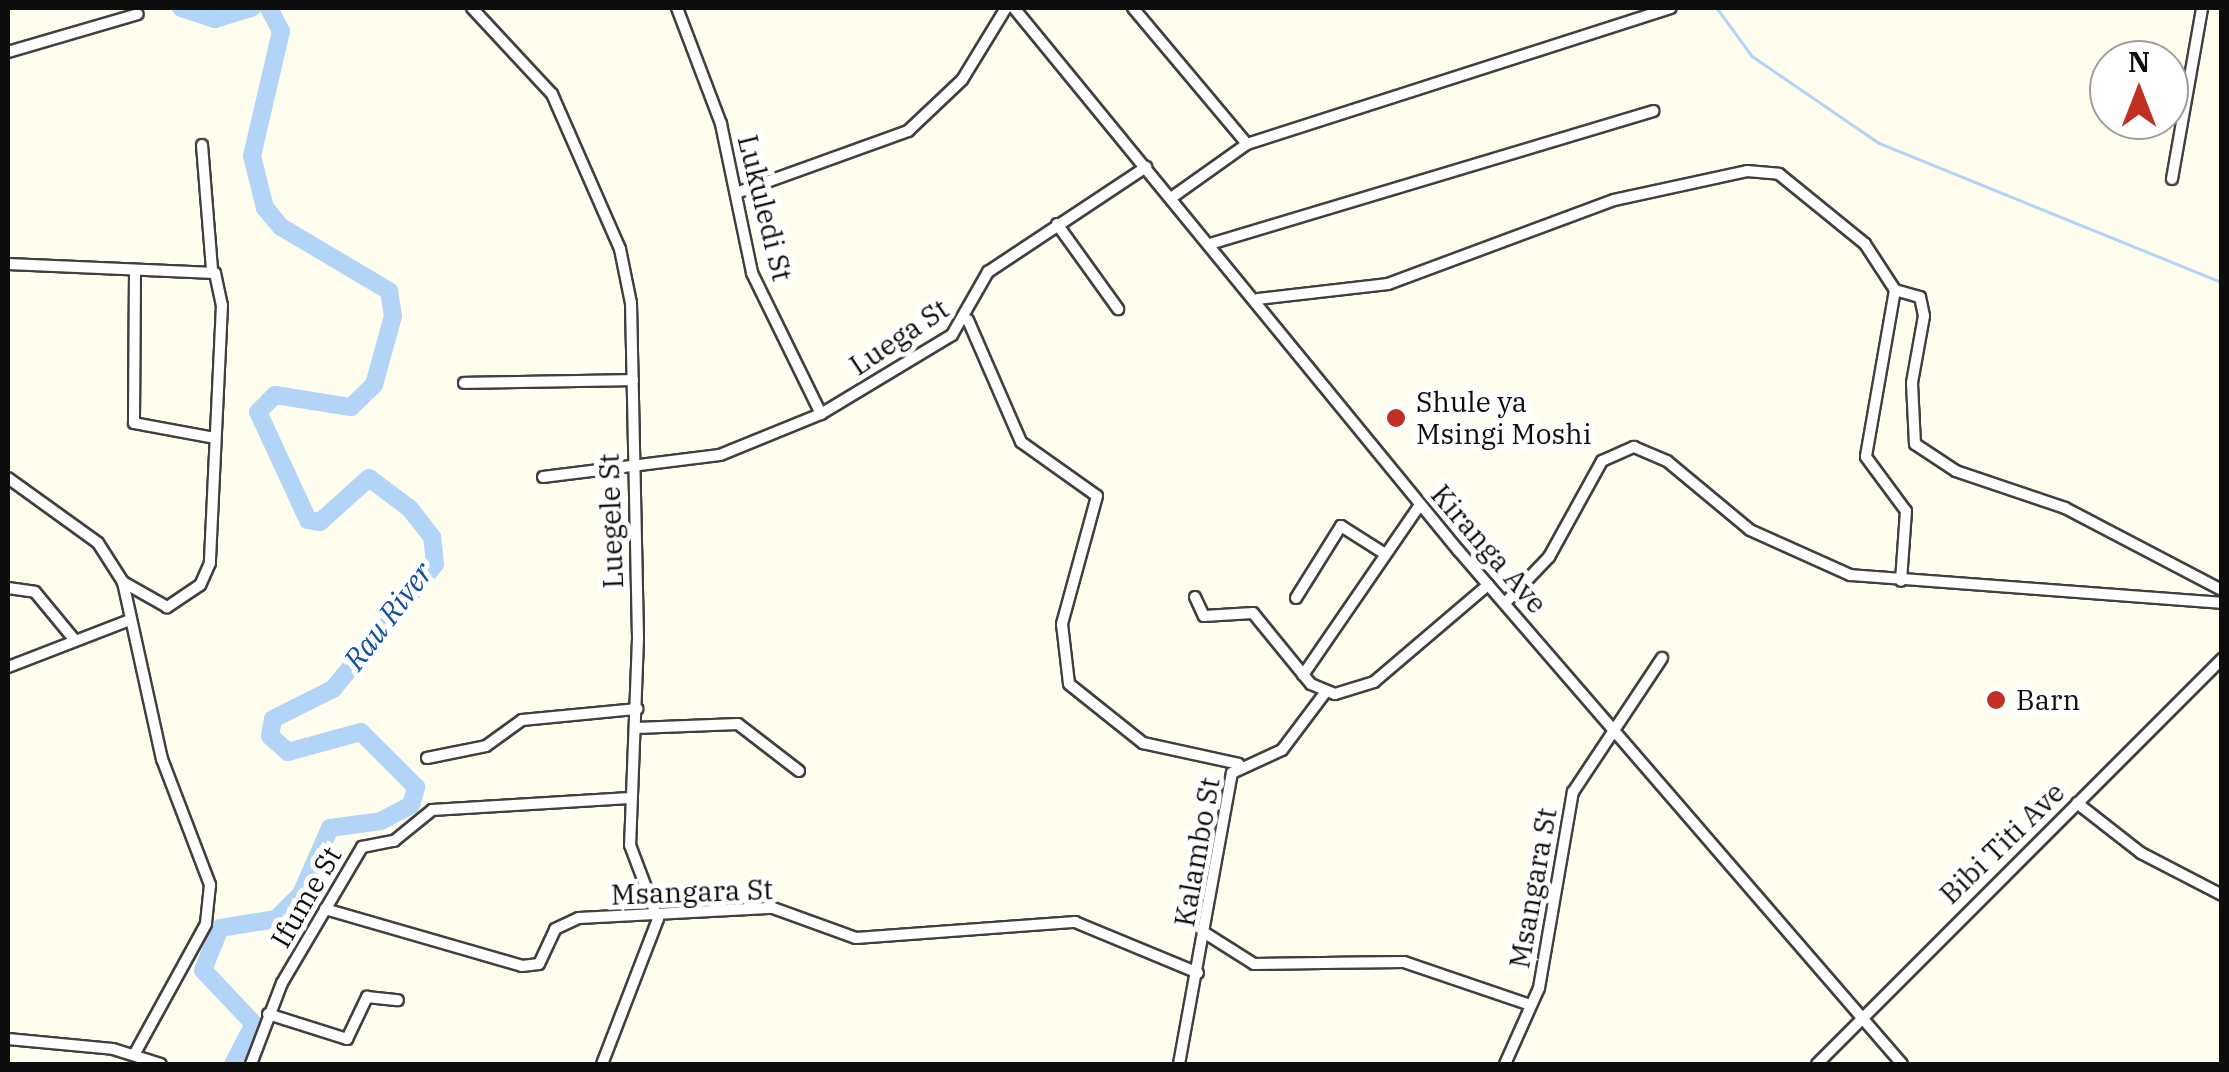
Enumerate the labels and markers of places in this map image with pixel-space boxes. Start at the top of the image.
place label: Shule ya Msingi Moshi [1416,385,1592,451]
marker: Shule ya Msingi Moshi [1385,407,1407,429]
place label: Barn [2016,683,2080,717]
marker: Barn [1985,689,2007,711]

